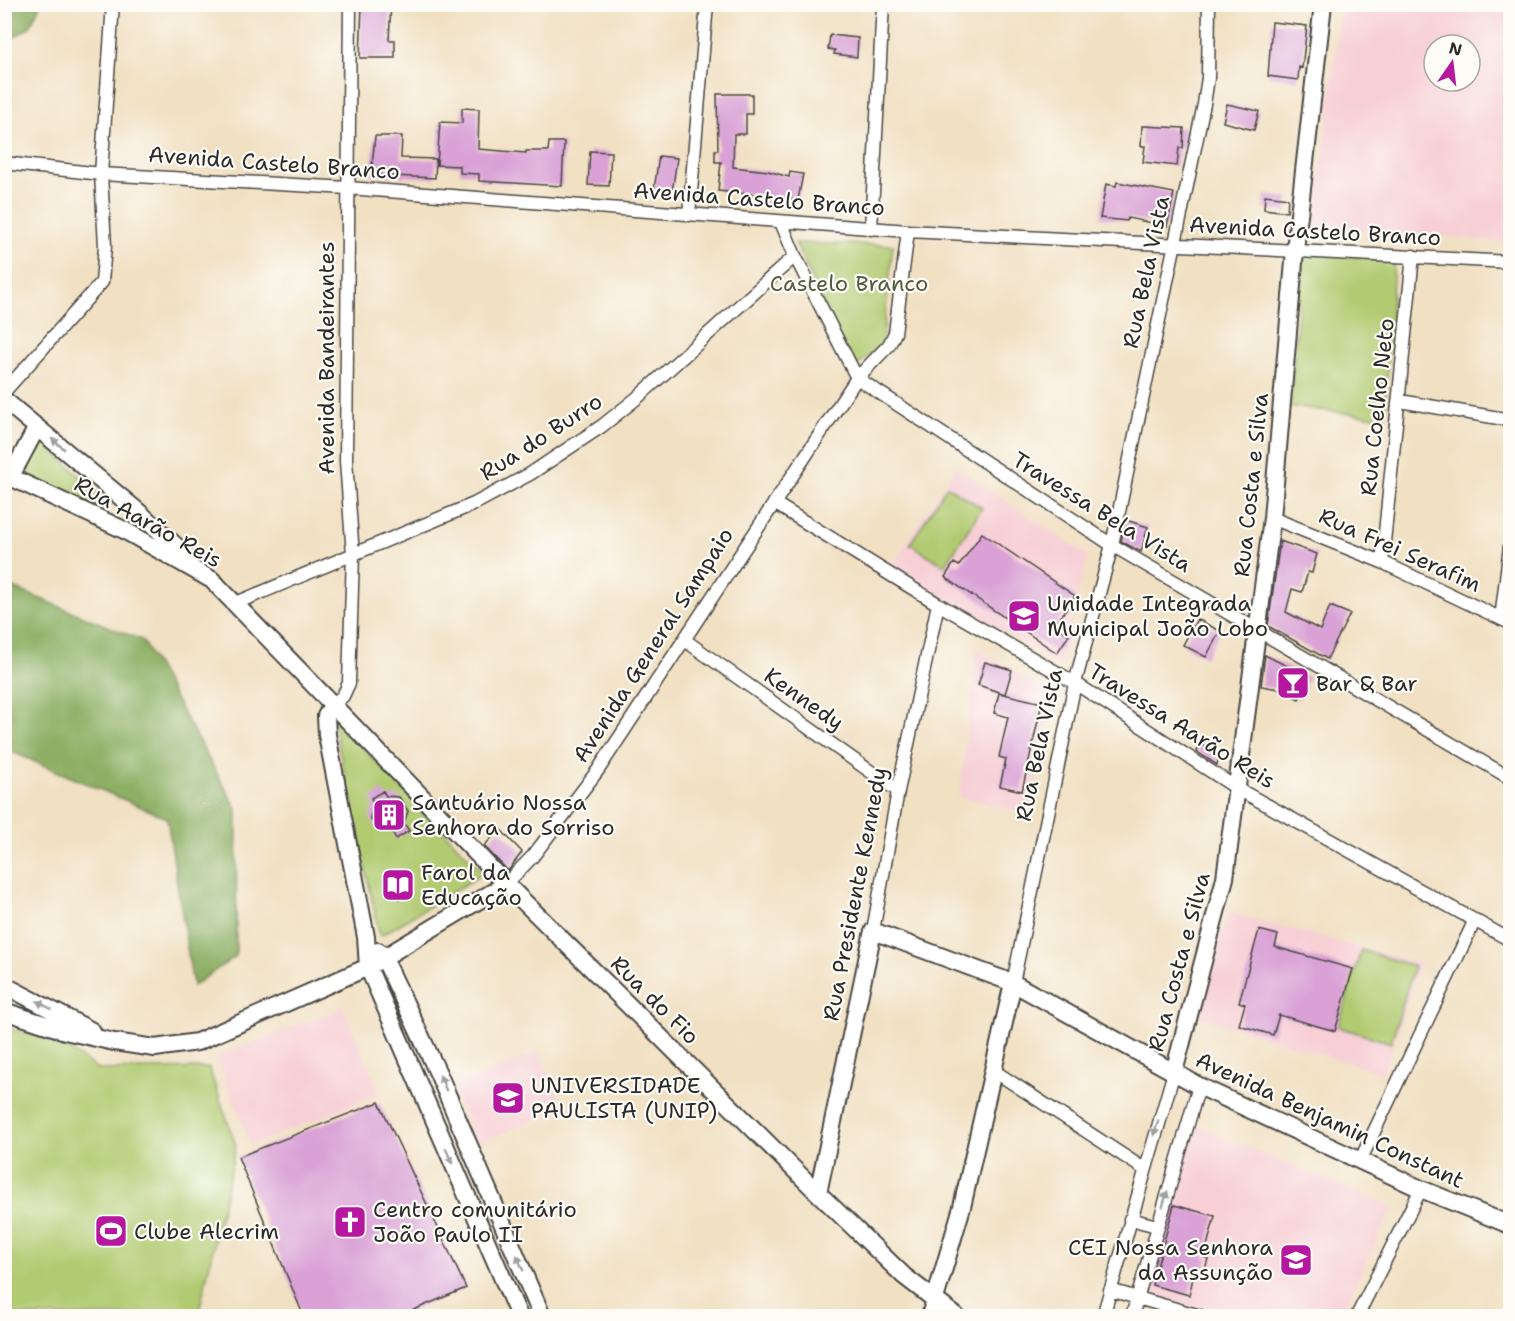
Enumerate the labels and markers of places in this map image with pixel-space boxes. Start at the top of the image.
place label: Unidade Integrada Municipal João Lobo [1047,589,1268,643]
school or university icon: Unidade Integrada Municipal João Lobo [1006,598,1042,634]
bar icon: Bar & Bar [1275,665,1311,701]
place label: Bar & Bar [1316,669,1418,698]
place label: Santuário Nossa Senhora do Sorriso [412,788,615,842]
building icon: Santuário Nossa Senhora do Sorriso [371,797,407,833]
place label: Farol da Educação [421,858,522,912]
library icon: Farol da Educação [380,867,416,903]
place label: UNIVERSIDADE PAULISTA (UNIP) [531,1071,717,1125]
school or university icon: UNIVERSIDADE PAULISTA (UNIP) [490,1080,526,1116]
place label: Centro comunitário João Paulo II [373,1195,577,1249]
church icon: Centro comunitário João Paulo II [332,1204,368,1240]
sports icon: Clube Alecrim [93,1213,129,1249]
place label: Clube Alecrim [134,1217,279,1246]
place label: CEI Nossa Senhora da Assunção [1068,1233,1273,1287]
school or university icon: CEI Nossa Senhora da Assunção [1278,1242,1314,1278]

